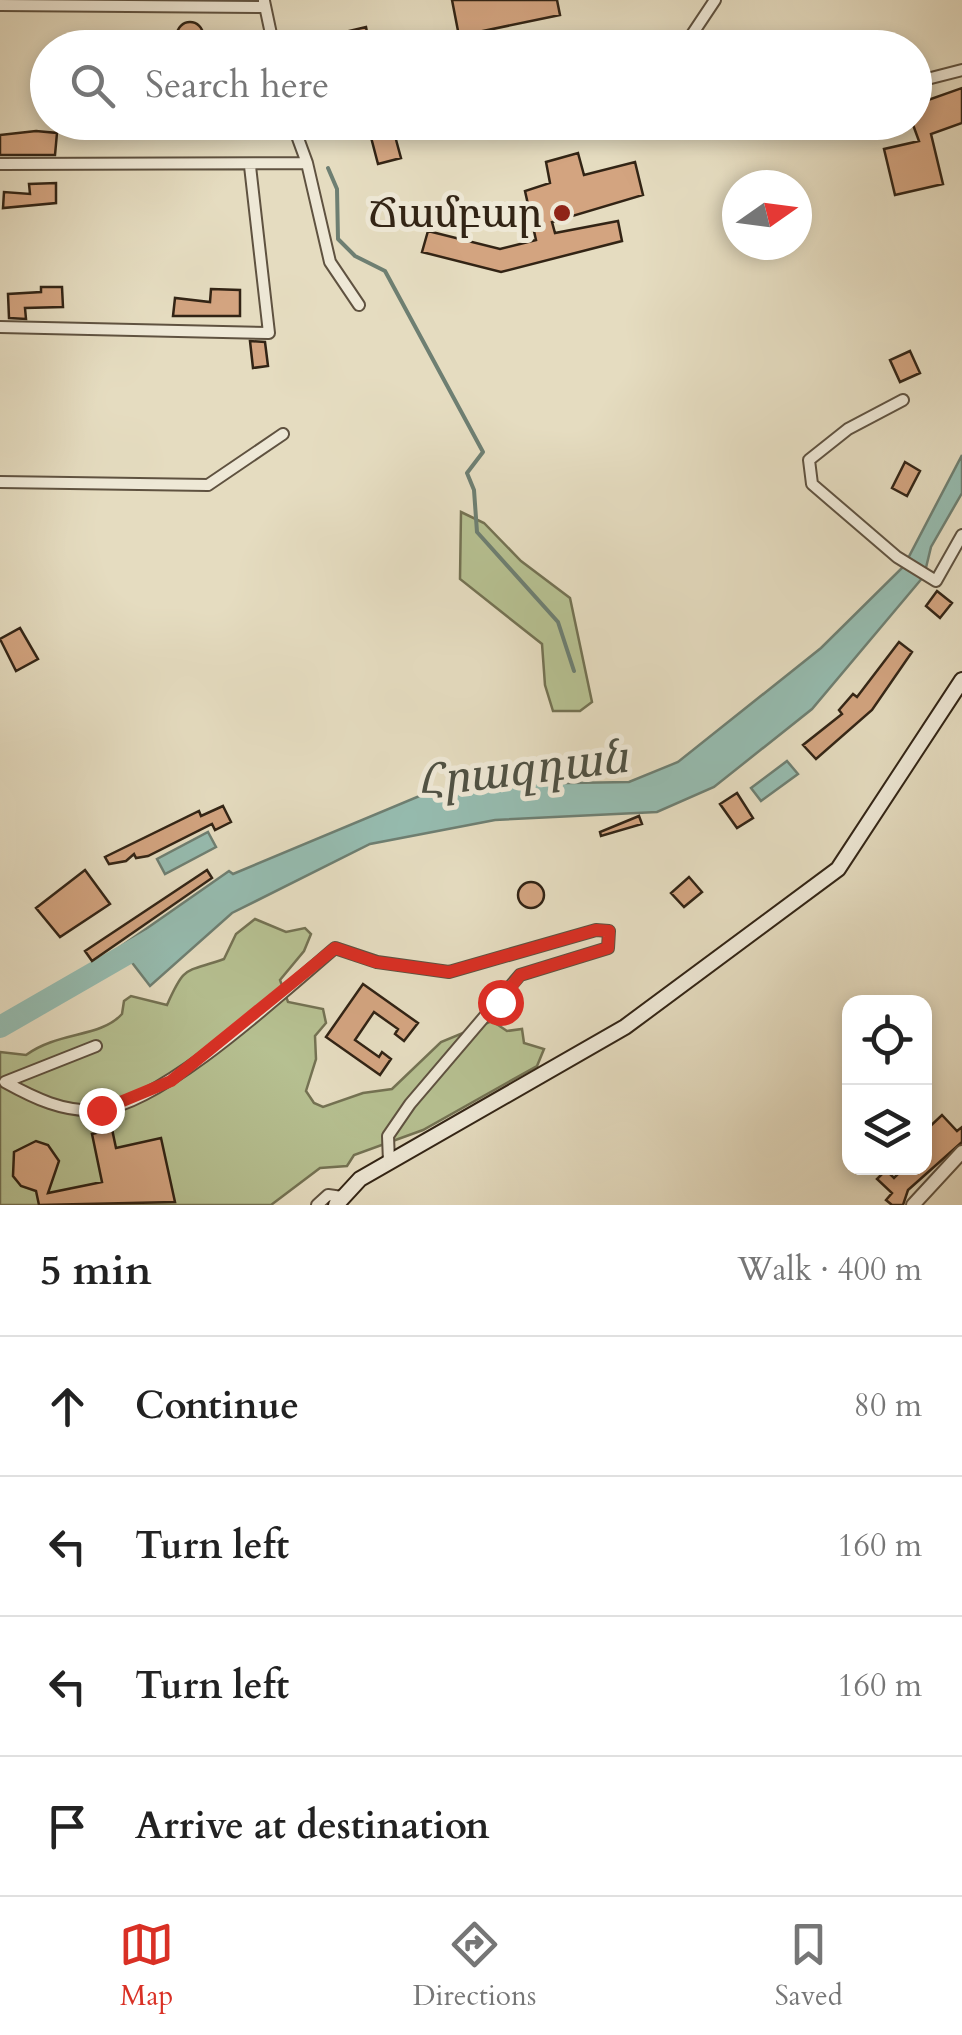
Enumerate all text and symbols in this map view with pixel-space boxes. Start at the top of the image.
search box [30,30,932,140]
icon: search [65,58,120,113]
text: Search here [145,59,329,111]
north arrow [722,170,812,260]
place label: Ճամբար [369,185,542,242]
marker: Ճամբար [551,202,573,224]
water label: Հրազդան [413,727,633,813]
route start [478,980,524,1026]
map controls [842,995,932,1175]
button: locate [842,995,932,1085]
button: layers [842,1085,932,1175]
route end [79,1088,125,1134]
text: 5 min [40,1242,152,1299]
text: Walk · 400 m [737,1248,922,1292]
icon: ahead [40,1379,95,1434]
text: Continue [135,1380,299,1432]
text: 80 m [854,1384,922,1428]
icon: left [40,1519,95,1574]
text: Turn left [135,1520,289,1572]
text: 160 m [837,1524,922,1568]
icon: left [40,1659,95,1714]
text: Turn left [135,1660,289,1712]
text: 160 m [837,1664,922,1708]
icon: arrive [40,1799,95,1854]
text: Arrive at destination [135,1800,490,1852]
tab: Map [119,1917,174,2015]
tab: Directions [413,1917,536,2015]
tab: Saved [775,1917,843,2015]

